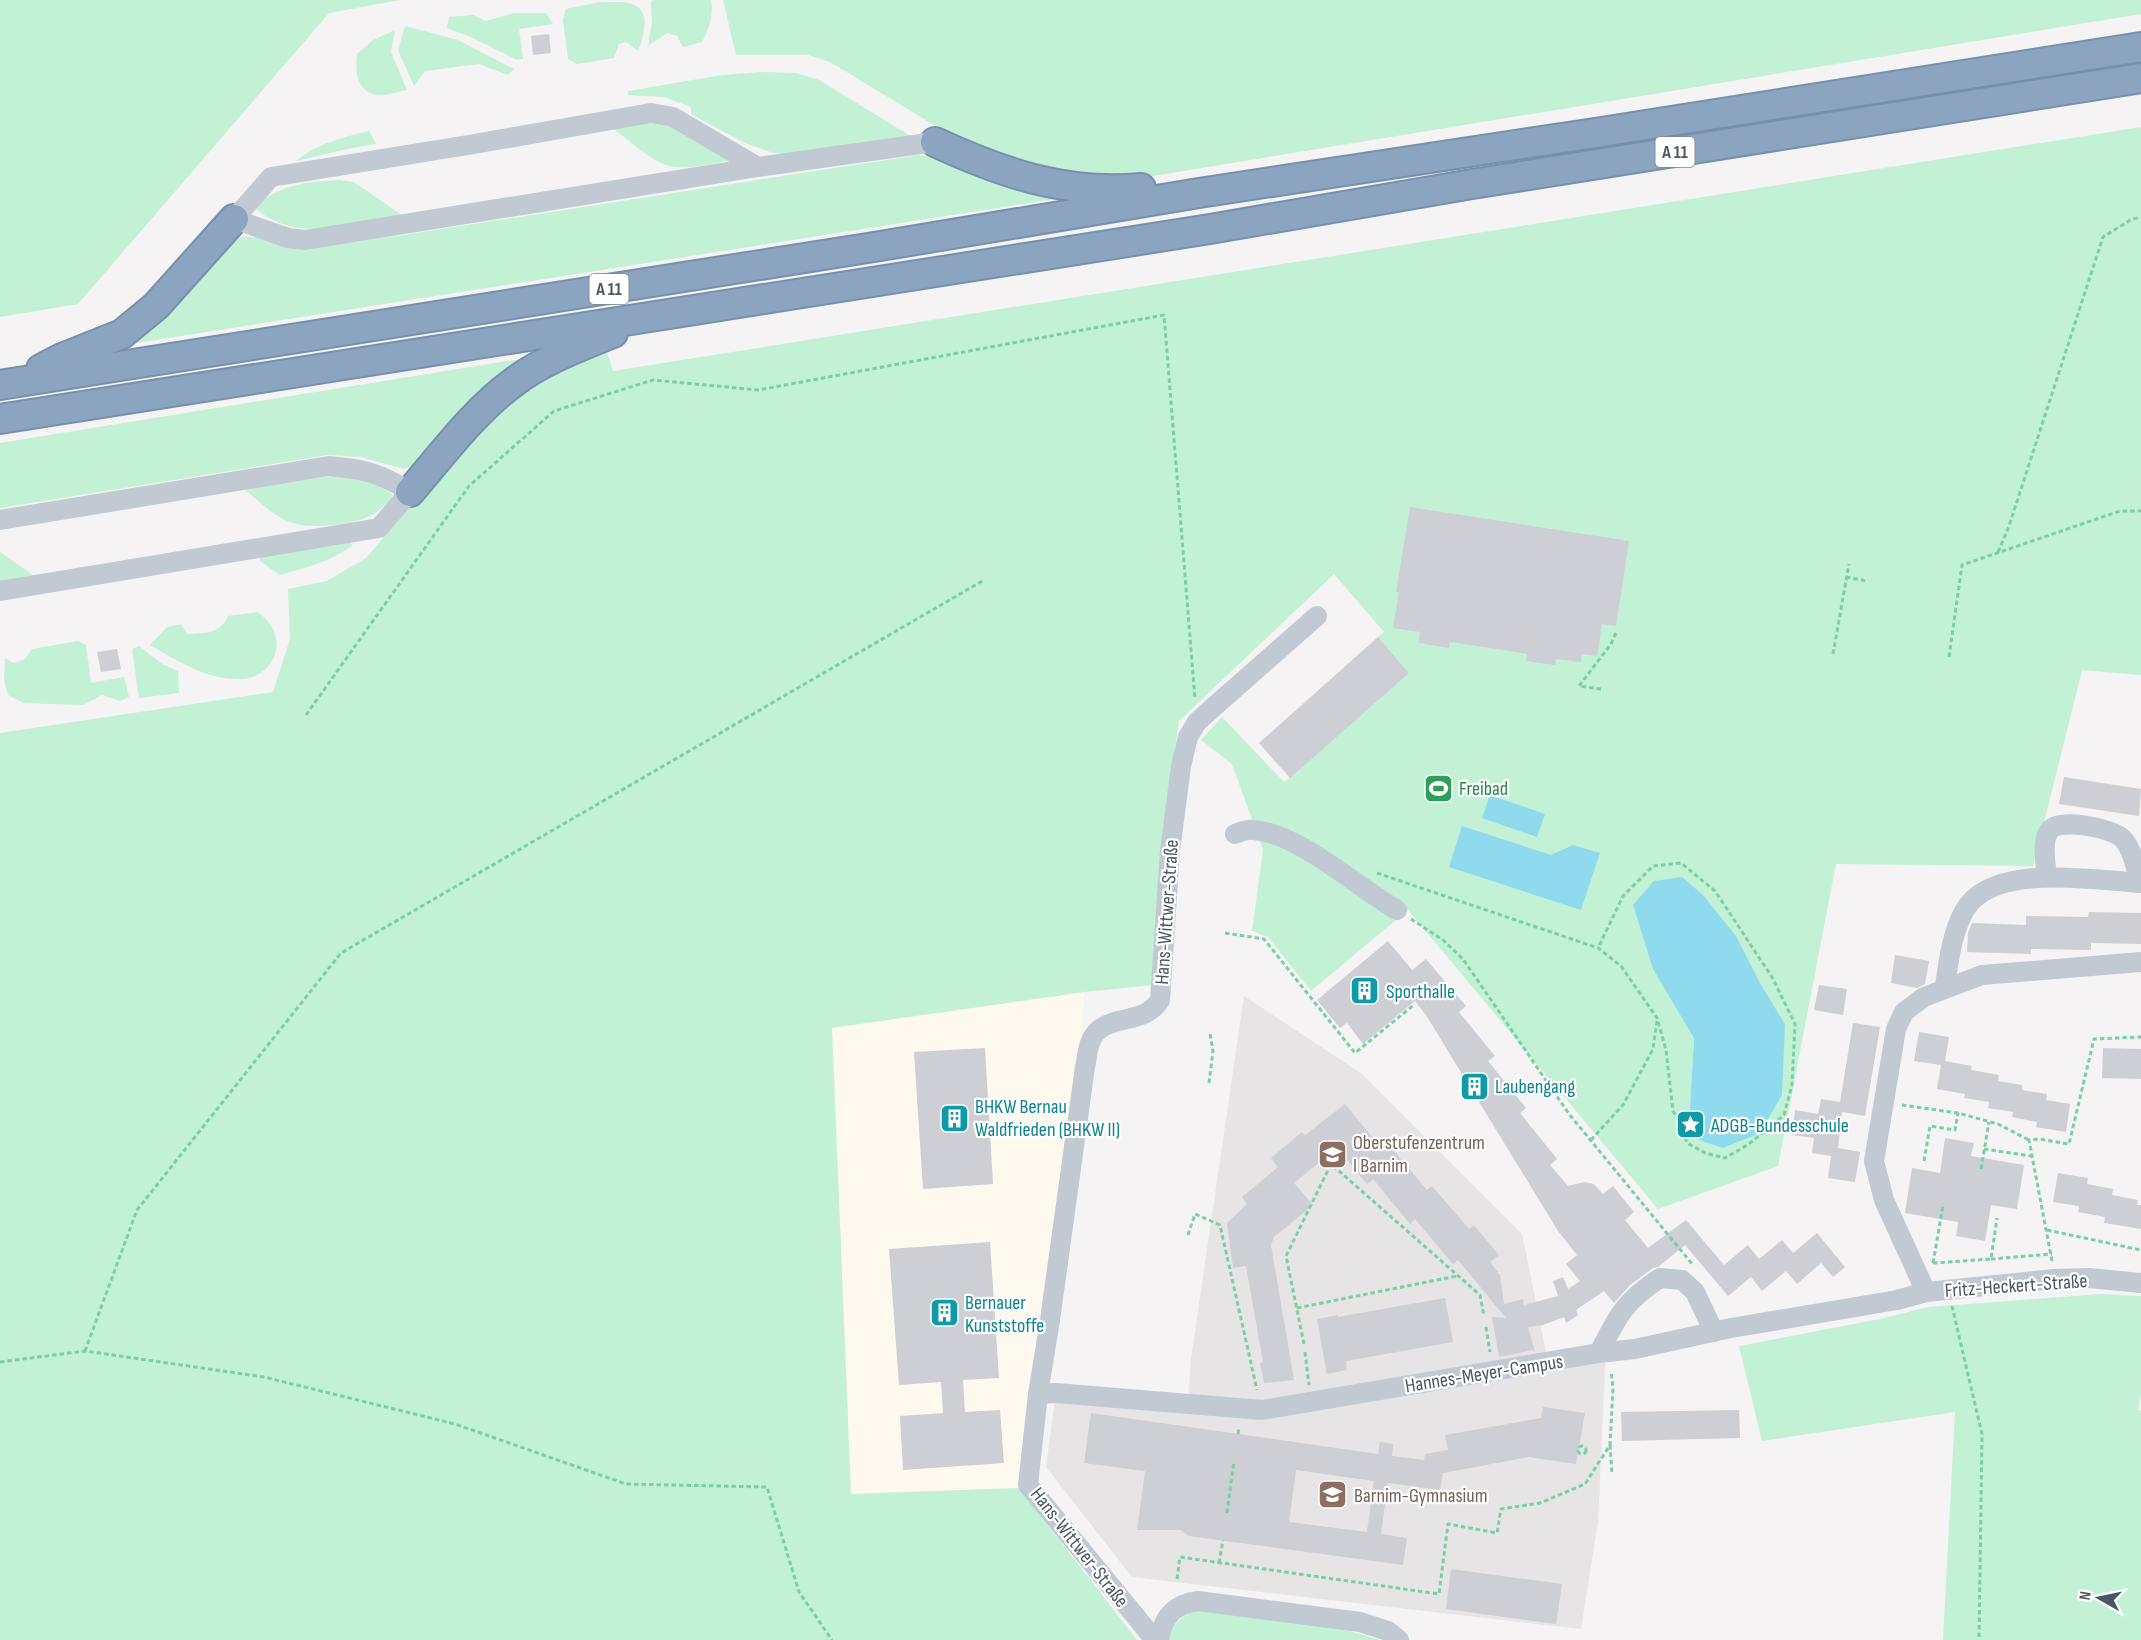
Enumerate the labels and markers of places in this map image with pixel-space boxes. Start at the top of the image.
sports icon: Freibad [1422,772,1454,804]
place label: Freibad [1459,777,1508,801]
building icon: Sporthalle [1349,975,1381,1007]
place label: Sporthalle [1386,980,1455,1004]
building icon: Laubengang [1458,1070,1490,1102]
place label: Laubengang [1495,1075,1575,1099]
place label: BHKW Bernau Waldfrieden (BHKW II) [975,1095,1120,1142]
building icon: BHKW Bernau Waldfrieden (BHKW II) [938,1102,970,1134]
place icon: ADGB-Bundesschule [1674,1109,1706,1141]
place label: ADGB-Bundesschule [1710,1114,1849,1138]
place label: Oberstufenzentrum I Barnim [1353,1131,1485,1178]
school or university icon: Oberstufenzentrum I Barnim [1316,1138,1348,1170]
place label: Bernauer Kunststoffe [965,1291,1044,1338]
building icon: Bernauer Kunststoffe [928,1297,960,1329]
school or university icon: Barnim-Gymnasium [1317,1479,1349,1511]
place label: Barnim-Gymnasium [1354,1484,1488,1508]

